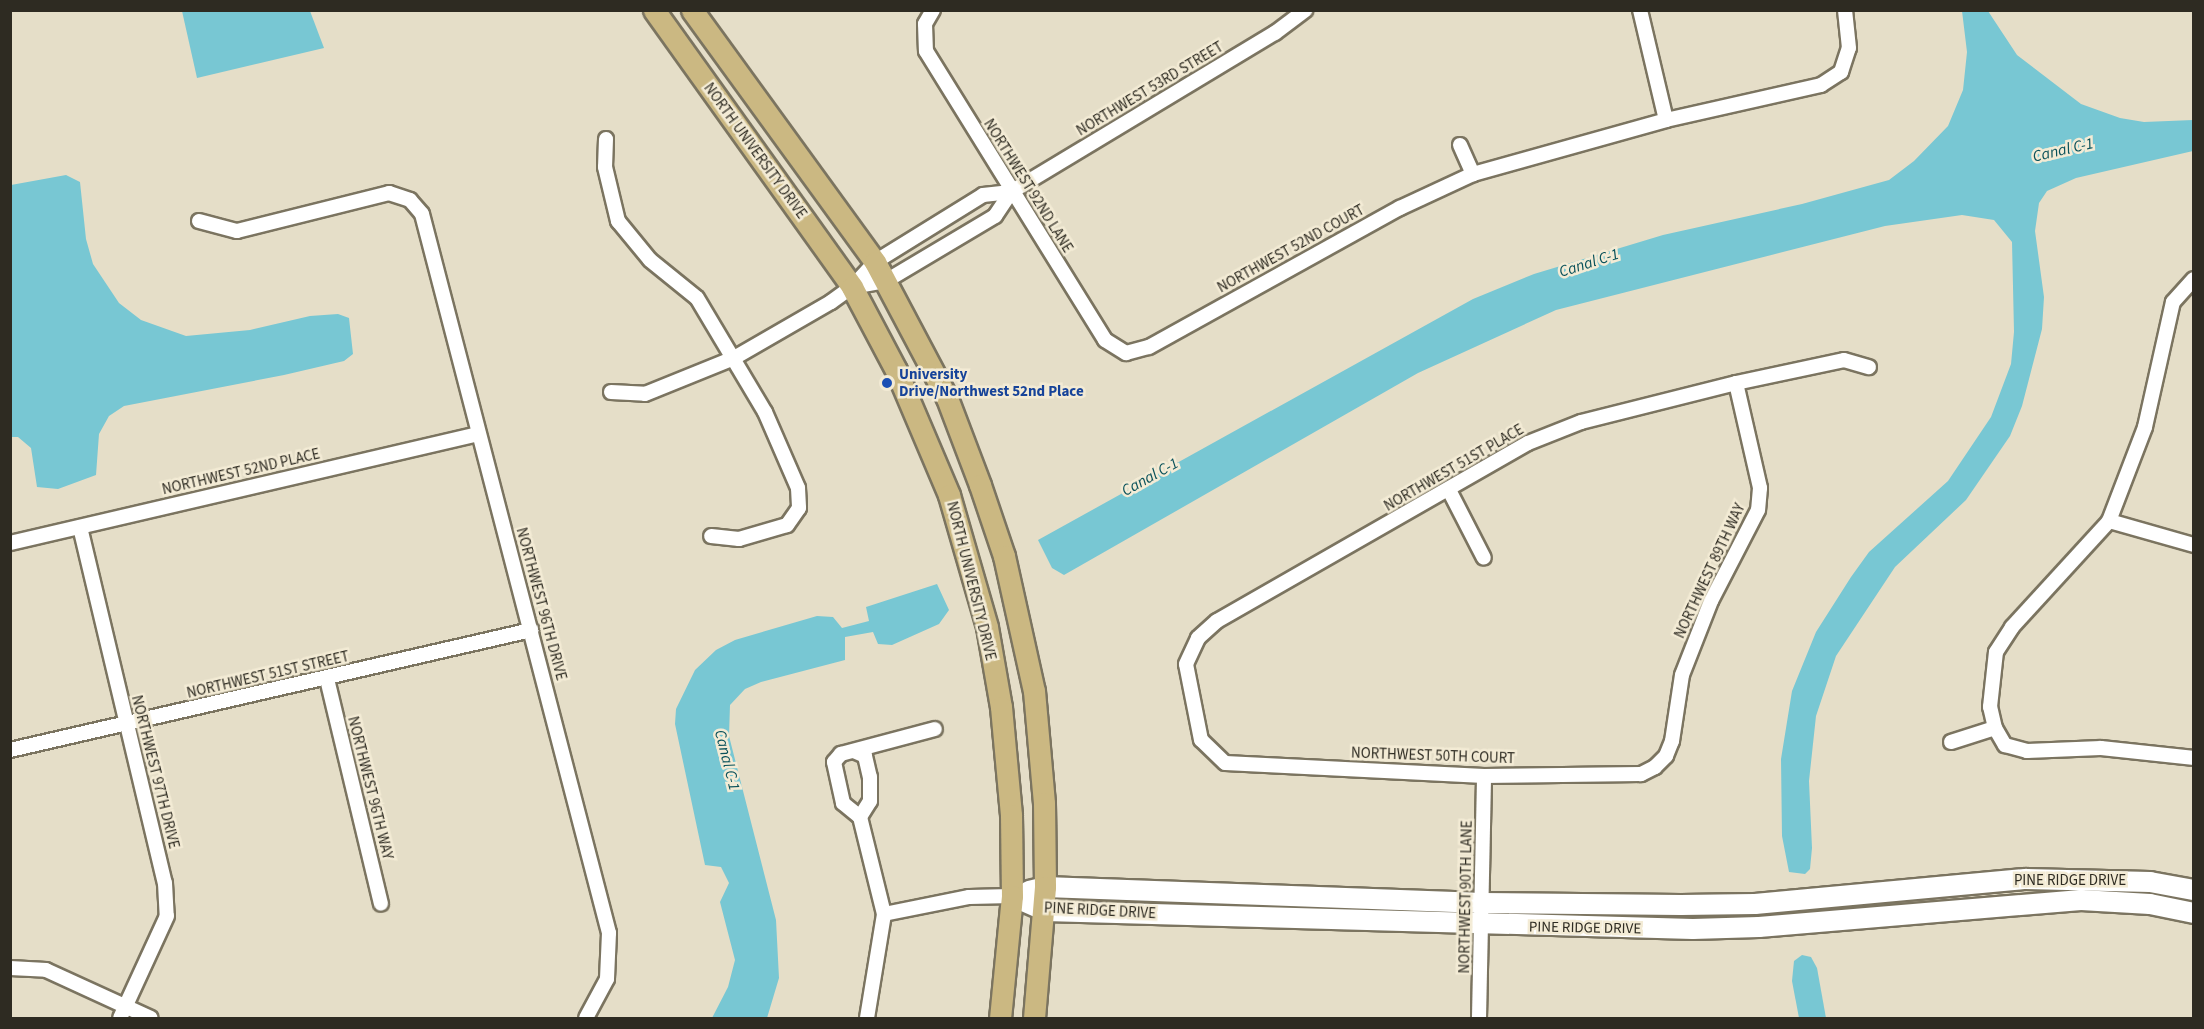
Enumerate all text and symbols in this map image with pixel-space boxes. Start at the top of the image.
street label: NORTHWEST 53RD STREET [1073,38,1227,140]
street label: NORTH UNIVERSITY DRIVE [700,80,810,222]
street label: NORTHWEST 92ND LANE [980,116,1076,256]
water label: Canal C-1 [2031,134,2095,166]
street label: NORTHWEST 52ND COURT [1214,201,1368,297]
water label: Canal C-1 [1557,244,1621,282]
place label: University Drive/Northwest 52nd Place [899,365,1084,400]
marker: University Drive/Northwest 52nd Place [880,376,894,390]
street label: NORTHWEST 51ST PLACE [1381,421,1527,515]
street label: NORTHWEST 52ND PLACE [160,445,322,499]
water label: Canal C-1 [1118,454,1182,500]
street label: NORTH UNIVERSITY DRIVE [943,500,999,662]
street label: NORTHWEST 89TH WAY [1671,501,1749,641]
street label: NORTHWEST 96TH DRIVE [512,526,570,682]
street label: NORTHWEST 51ST STREET [185,648,351,702]
street label: NORTHWEST 97TH DRIVE [127,693,183,851]
street label: NORTHWEST 96TH WAY [344,715,396,861]
water label: Canal C-1 [710,728,744,792]
street label: NORTHWEST 50TH COURT [1351,744,1515,768]
street label: NORTHWEST 90TH LANE [1456,820,1476,974]
street label: PINE RIDGE DRIVE [2014,872,2126,890]
street label: PINE RIDGE DRIVE [1043,899,1157,923]
street label: PINE RIDGE DRIVE [1529,918,1641,938]

